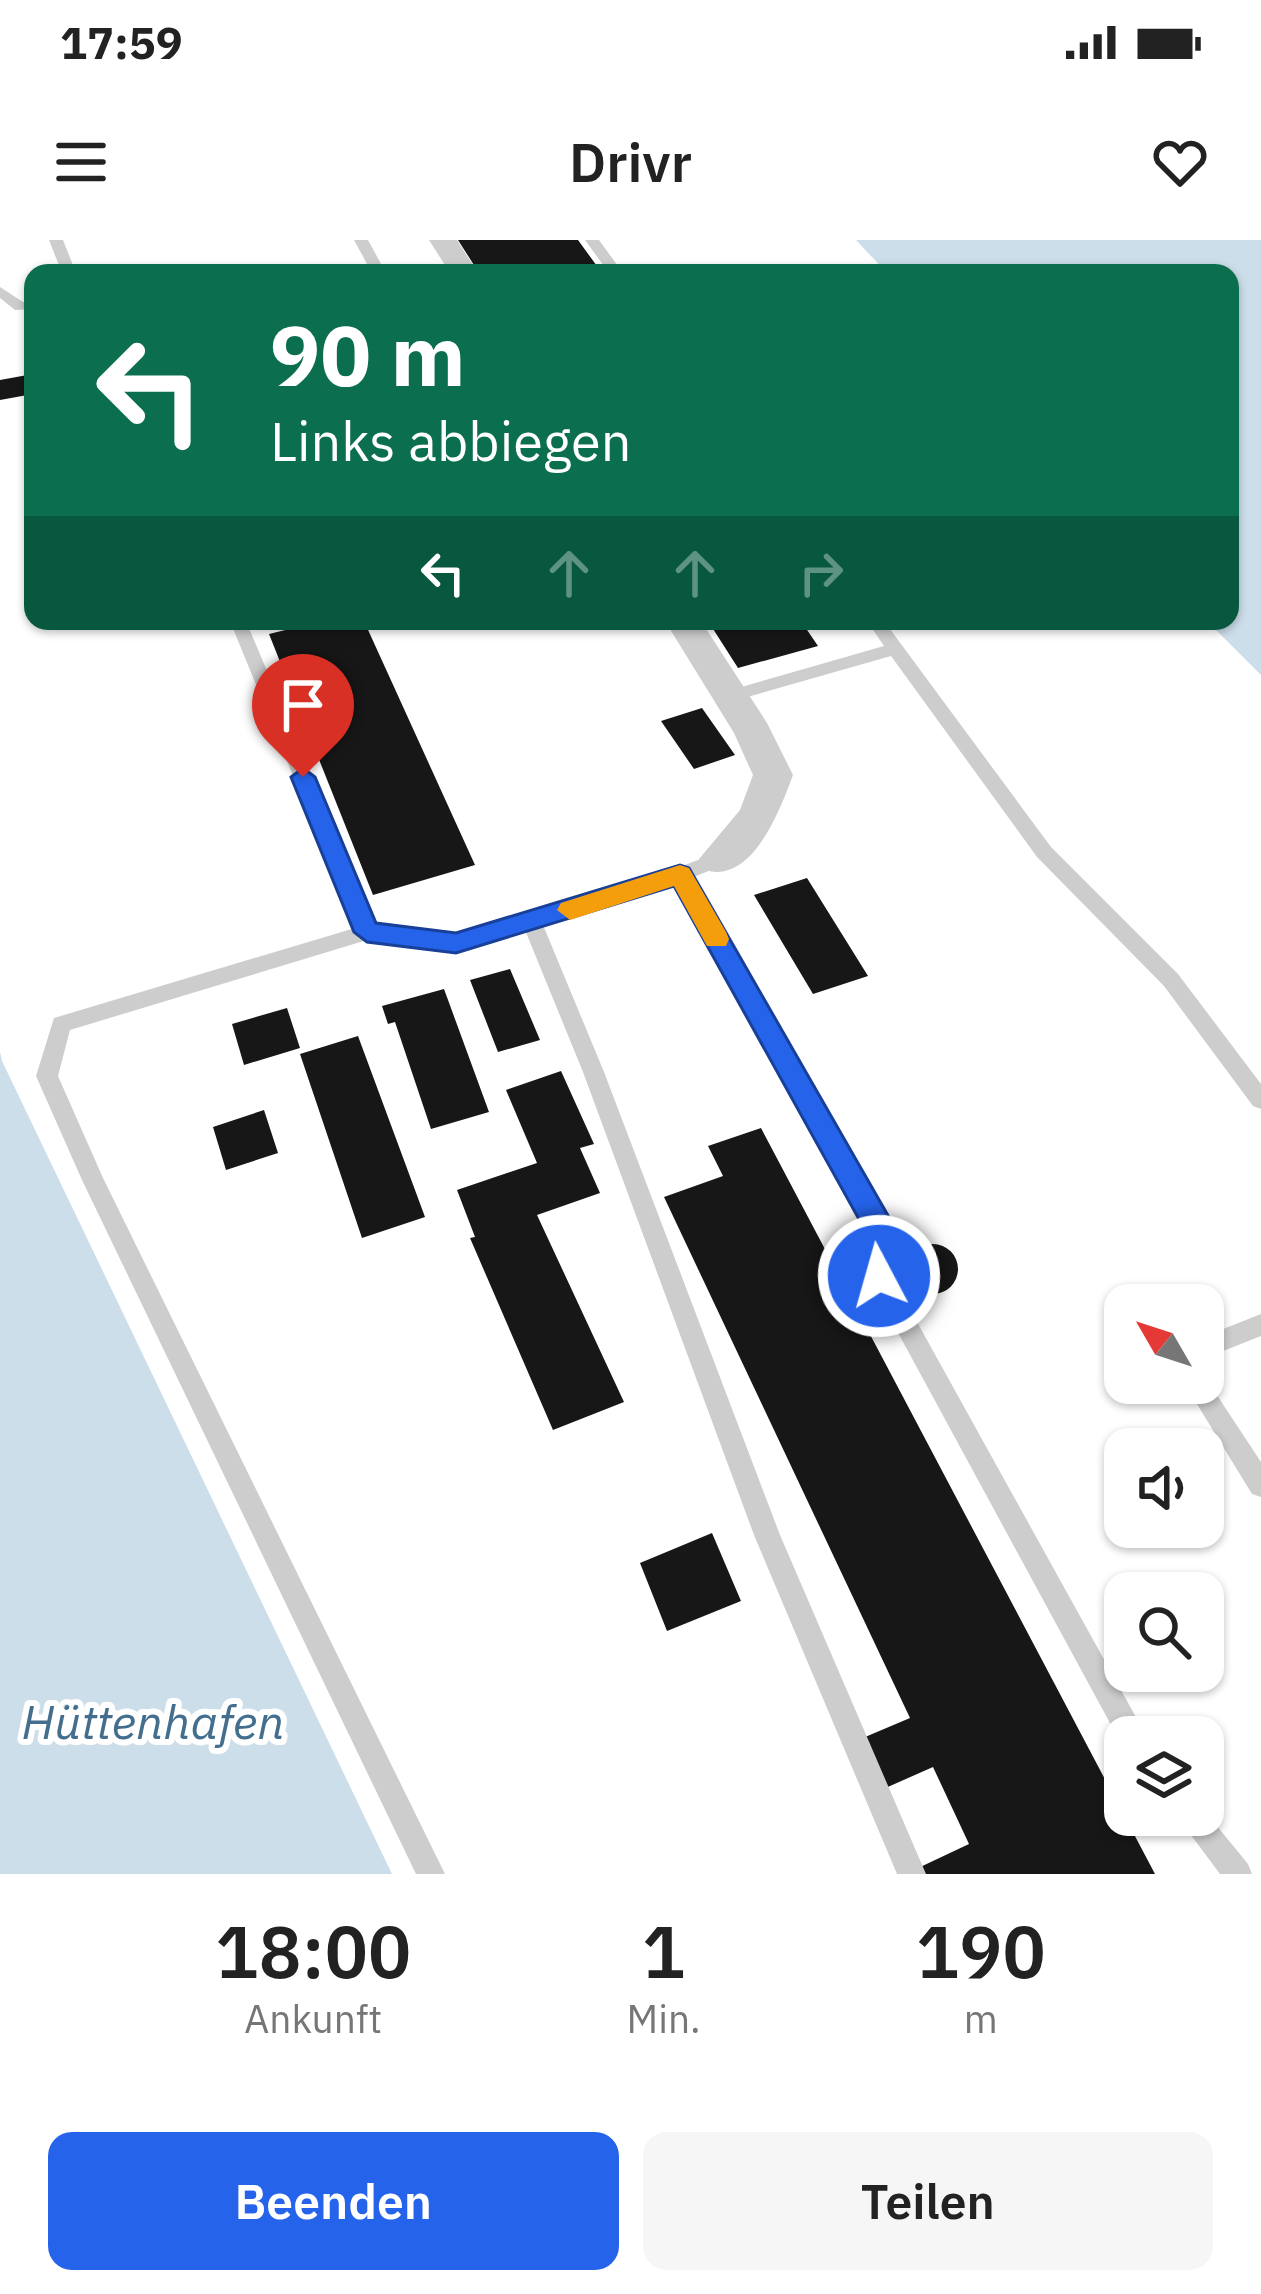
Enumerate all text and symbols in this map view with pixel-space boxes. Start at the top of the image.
text: 17:59 [60,13,183,71]
text: Drivr [569,127,692,197]
icon: menu [48,129,114,195]
icon: heart [1147,129,1213,195]
text: 90 m [270,300,466,409]
icon: left [72,312,228,468]
text: Links abbiegen [270,406,631,476]
icon: left [410,540,476,606]
icon: ahead [536,540,602,606]
icon: ahead [662,540,728,606]
icon: right [788,540,854,606]
pin [252,654,354,777]
icon: arrive [270,672,336,738]
position arrow [816,1213,942,1339]
north arrow [1104,1284,1224,1404]
map controls [1104,1284,1224,1836]
button: sound [1104,1428,1224,1548]
button: search [1104,1572,1224,1692]
water label: Hüttenhafen [22,1690,284,1752]
button: layers [1104,1716,1224,1836]
text: 18:00 [215,1904,411,1998]
text: 1 [642,1904,685,1998]
text: 190 [916,1904,1046,1998]
text: Ankunft [244,1993,382,2044]
text: Min. [626,1993,701,2044]
text: m [964,1993,998,2044]
button: Beenden [48,2132,619,2270]
button: Teilen [643,2132,1213,2270]

